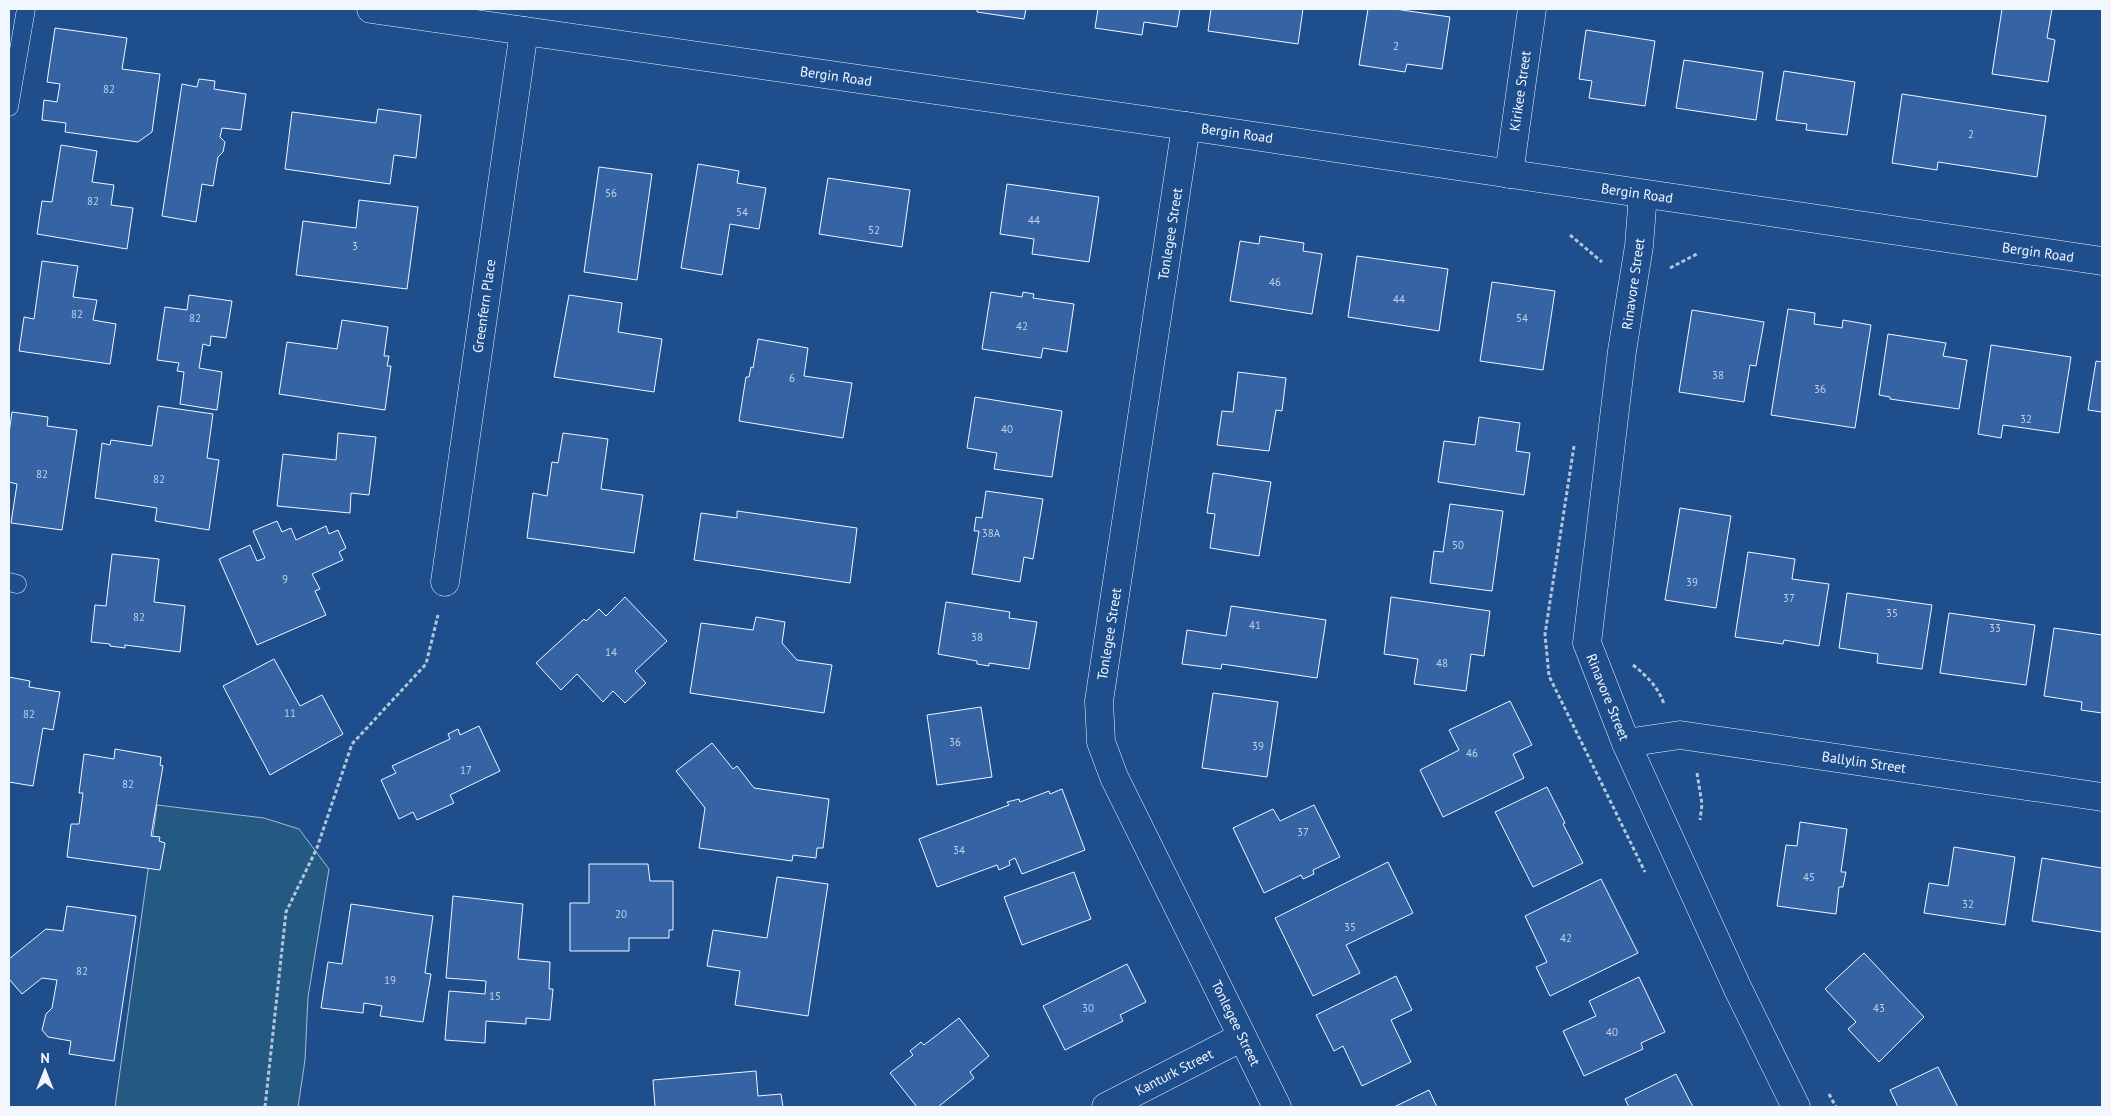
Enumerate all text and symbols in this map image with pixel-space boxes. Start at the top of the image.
house number: 2 [1393,39,1399,53]
street label: Kirikee Street [1505,49,1535,132]
street label: Bergin Road [799,62,873,90]
house number: 82 [103,82,115,96]
street label: Bergin Road [1200,119,1274,147]
house number: 2 [1968,127,1974,141]
street label: Bergin Road [1600,179,1674,207]
house number: 56 [605,186,617,200]
street label: Tonlegee Street [1154,186,1186,281]
house number: 82 [87,194,99,208]
house number: 54 [736,205,748,219]
house number: 44 [1028,213,1040,227]
house number: 52 [868,223,880,237]
street label: Rinavore Street [1618,237,1648,331]
street label: Bergin Road [2001,238,2075,266]
house number: 3 [352,239,358,253]
street label: Greenfern Place [469,258,499,354]
house number: 46 [1269,275,1281,289]
house number: 44 [1393,292,1405,306]
house number: 82 [71,307,83,321]
house number: 82 [189,311,201,325]
house number: 54 [1516,311,1528,325]
house number: 42 [1016,319,1028,333]
house number: 38 [1712,368,1724,382]
house number: 6 [789,371,795,385]
house number: 36 [1814,382,1826,396]
house number: 32 [2020,412,2032,426]
house number: 40 [1001,422,1013,436]
house number: 82 [36,467,48,481]
house number: 82 [153,472,165,486]
house number: 38A [982,526,1001,540]
house number: 50 [1452,538,1464,552]
house number: 9 [282,572,288,586]
house number: 39 [1686,575,1698,589]
street label: Tonlegee Street [1093,586,1125,681]
house number: 37 [1783,591,1795,605]
house number: 35 [1886,606,1898,620]
house number: 82 [133,610,145,624]
house number: 41 [1249,618,1261,632]
house number: 33 [1989,621,2001,635]
house number: 38 [971,630,983,644]
house number: 14 [605,645,617,659]
street label: Rinavore Street [1582,651,1634,743]
house number: 48 [1436,656,1448,670]
house number: 11 [284,706,296,720]
house number: 82 [23,707,35,721]
house number: 36 [949,735,961,749]
house number: 39 [1252,739,1264,753]
house number: 46 [1466,746,1478,760]
street label: Ballylin Street [1821,747,1907,777]
house number: 17 [460,763,472,777]
house number: 82 [122,777,134,791]
house number: 37 [1297,825,1309,839]
house number: 34 [953,843,965,857]
house number: 45 [1803,870,1815,884]
house number: 32 [1962,897,1974,911]
house number: 20 [615,907,627,921]
house number: 35 [1344,920,1356,934]
house number: 42 [1560,931,1572,945]
house number: 82 [76,964,88,978]
house number: 19 [384,973,396,987]
street label: Tonlegee Street [1207,977,1265,1069]
house number: 15 [489,989,501,1003]
house number: 30 [1082,1001,1094,1015]
house number: 43 [1873,1001,1885,1015]
house number: 40 [1606,1025,1618,1039]
street label: Kanturk Street [1132,1044,1216,1099]
north arrow [20,1046,70,1096]
text: N [40,1049,50,1067]

